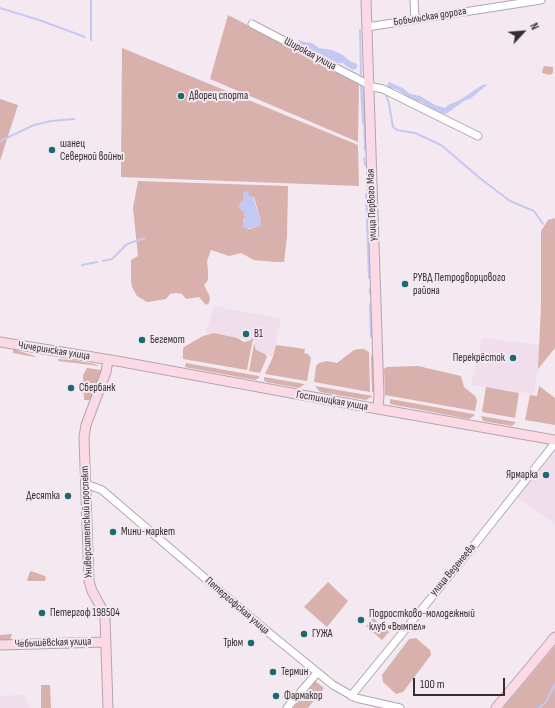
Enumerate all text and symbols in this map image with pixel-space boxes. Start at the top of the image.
street label: Бобыльская дорога [393,5,467,29]
north arrow [503,12,543,52]
text: N [527,21,541,32]
street label: Широкая улица [282,35,338,73]
place label: Дворец спорта [189,89,248,103]
marker: Дворец спорта [176,91,186,101]
place label: шанец Северной войны [60,137,123,163]
marker: шанец Северной войны [47,145,57,155]
street label: улица Первого Мая [364,169,380,241]
place label: РУВД Петродворцового района [413,271,506,297]
marker: РУВД Петродворцового района [400,279,410,289]
place label: В1 [254,327,263,341]
marker: В1 [241,329,251,339]
place label: Бегемот [150,333,185,347]
marker: Бегемот [137,335,147,345]
street label: Чичеринская улица [17,339,91,363]
place label: Перекрёсток [453,351,505,365]
marker: Перекрёсток [508,353,518,363]
place label: Сбербанк [79,381,115,395]
marker: Сбербанк [66,383,76,393]
street label: Гостилицкая улица [295,388,369,414]
street label: Университетский проспект [78,466,96,578]
place label: Ярмарка [506,468,538,482]
marker: Ярмарка [541,470,551,480]
place label: Десятка [26,489,60,503]
marker: Десятка [63,491,73,501]
place label: Мини-маркет [121,525,175,539]
marker: Мини-маркет [108,527,118,537]
street label: улица Веденеева [427,541,479,599]
street label: Петергофская улица [202,574,272,638]
place label: Петергоф 198504 [50,606,120,620]
place label: Подростково-молодежный клуб «Вымпел» [369,607,475,633]
marker: Петергоф 198504 [37,608,47,618]
marker: Подростково-молодежный клуб «Вымпел» [356,615,366,625]
place label: ГУЖА [312,627,333,641]
marker: ГУЖА [299,629,309,639]
street label: Чебышёвская улица [14,635,92,651]
place label: Трюм [223,636,243,650]
marker: Трюм [246,638,256,648]
place label: Термин [281,665,308,679]
marker: Термин [268,667,278,677]
scale bar [415,670,507,696]
text: 100 m [420,677,445,692]
place label: Фармакор [284,689,322,703]
marker: Фармакор [271,691,281,701]

